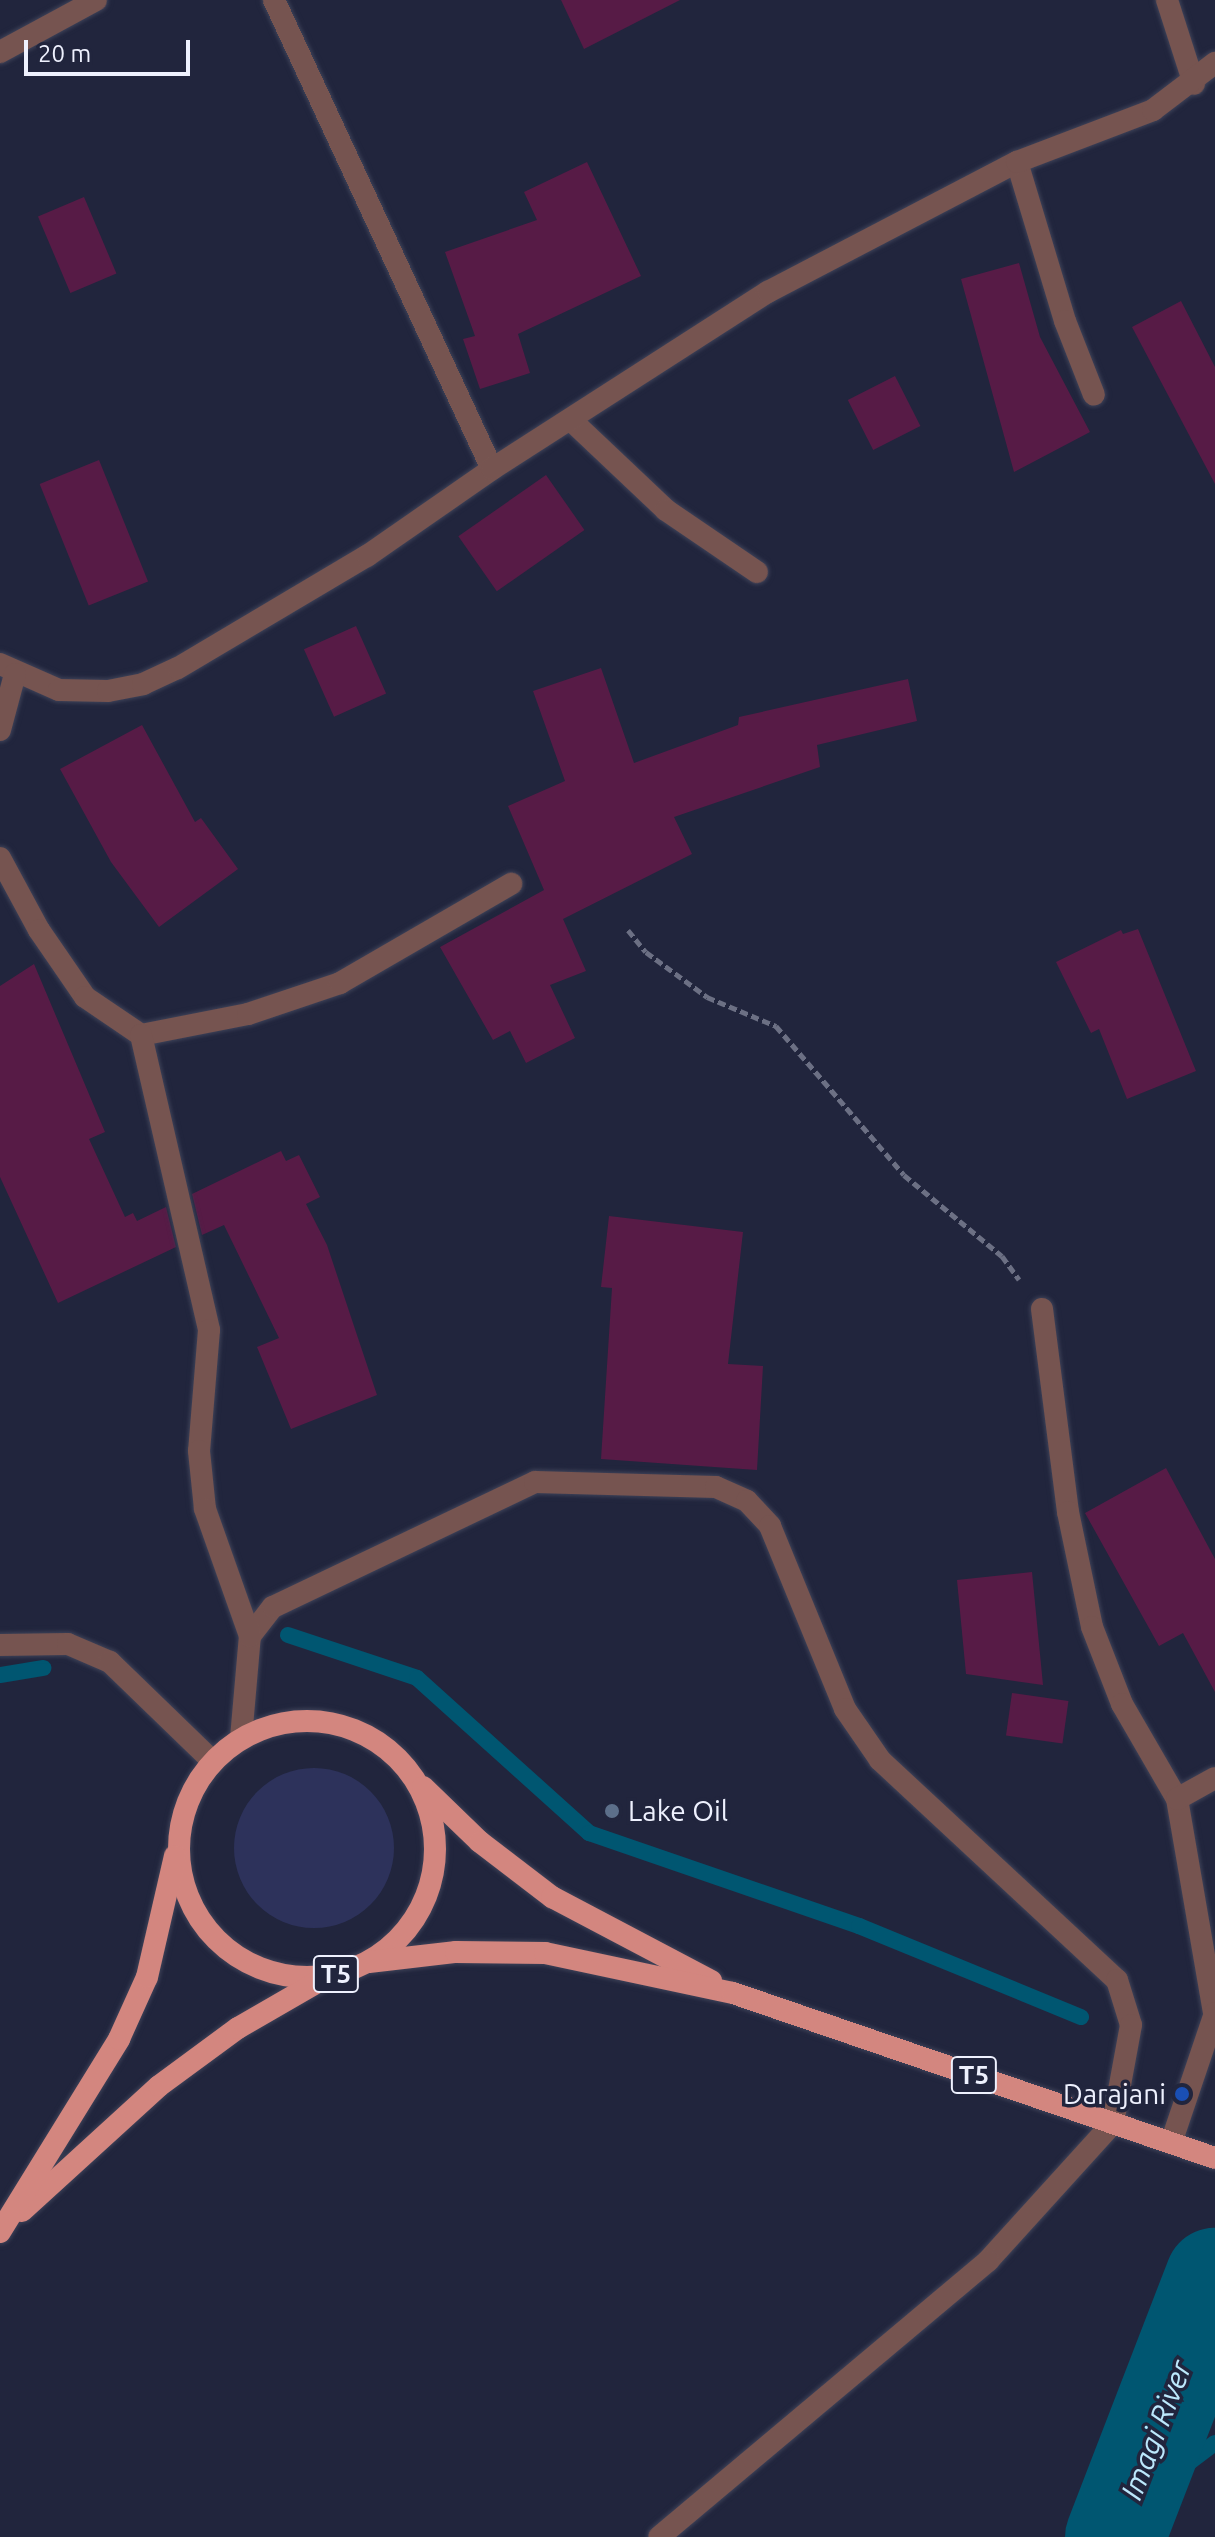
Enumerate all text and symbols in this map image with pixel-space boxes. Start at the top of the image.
scale bar [28,24,194,74]
text: 20 m [38,40,91,67]
place label: Lake Oil [628,1794,728,1828]
marker: Lake Oil [603,1802,621,1820]
road number: T5 [312,1952,360,1996]
road number: T5 [950,2053,998,2097]
place label: Darajani [1063,2077,1166,2111]
marker: Darajani [1173,2085,1191,2103]
water label: Imagi River [1113,2355,1199,2505]

